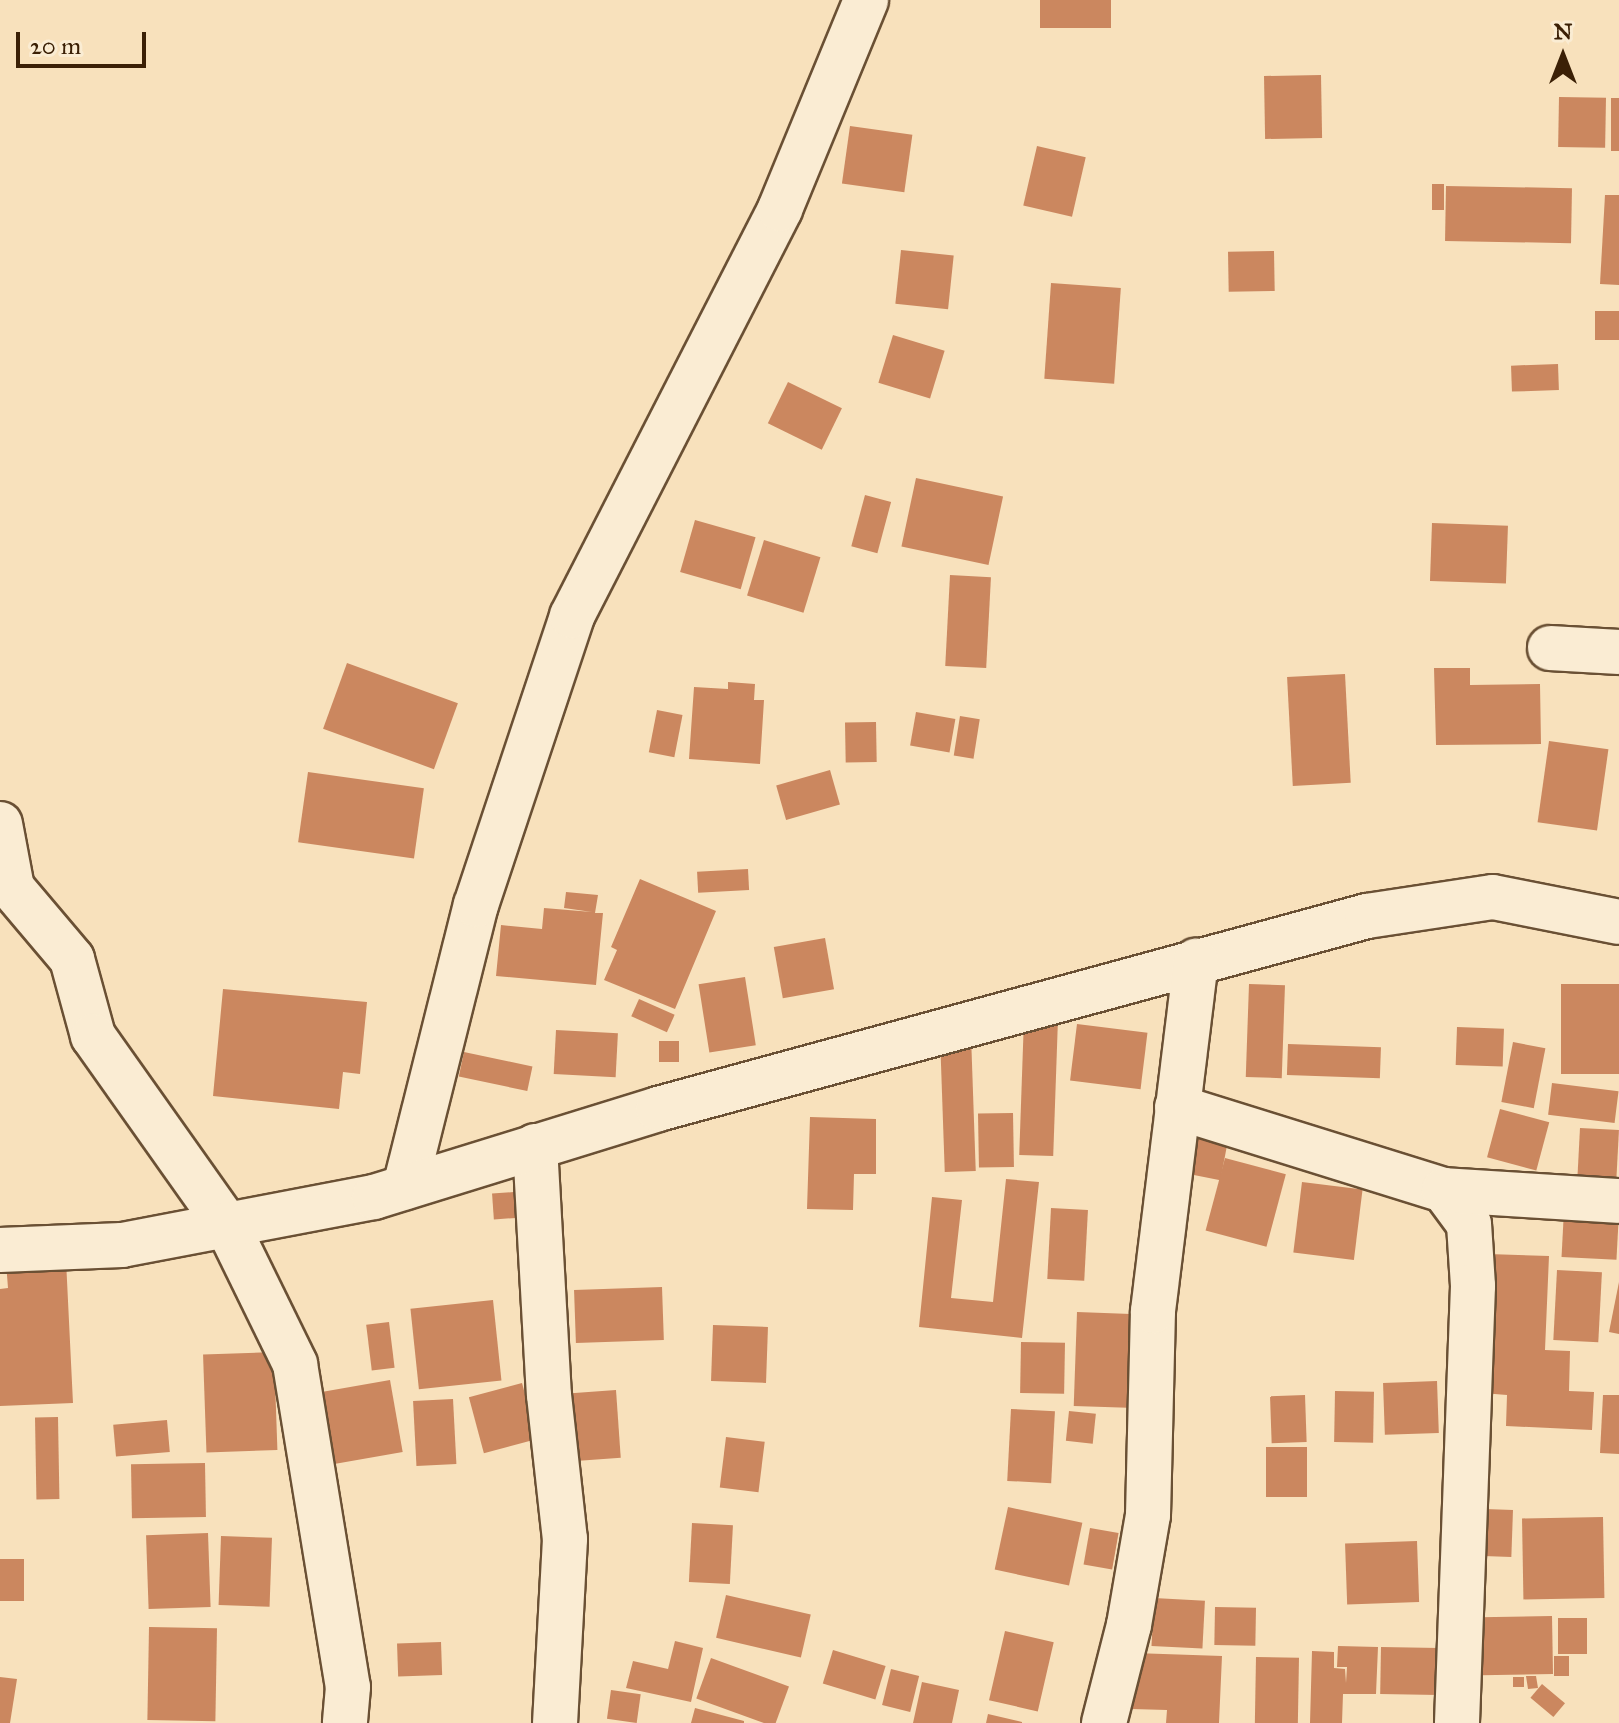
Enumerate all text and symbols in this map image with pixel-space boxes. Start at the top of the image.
scale bar [20,16,150,66]
north arrow [1523,16,1603,96]
text: N [1554,18,1572,45]
text: 20 m [30,31,81,61]

